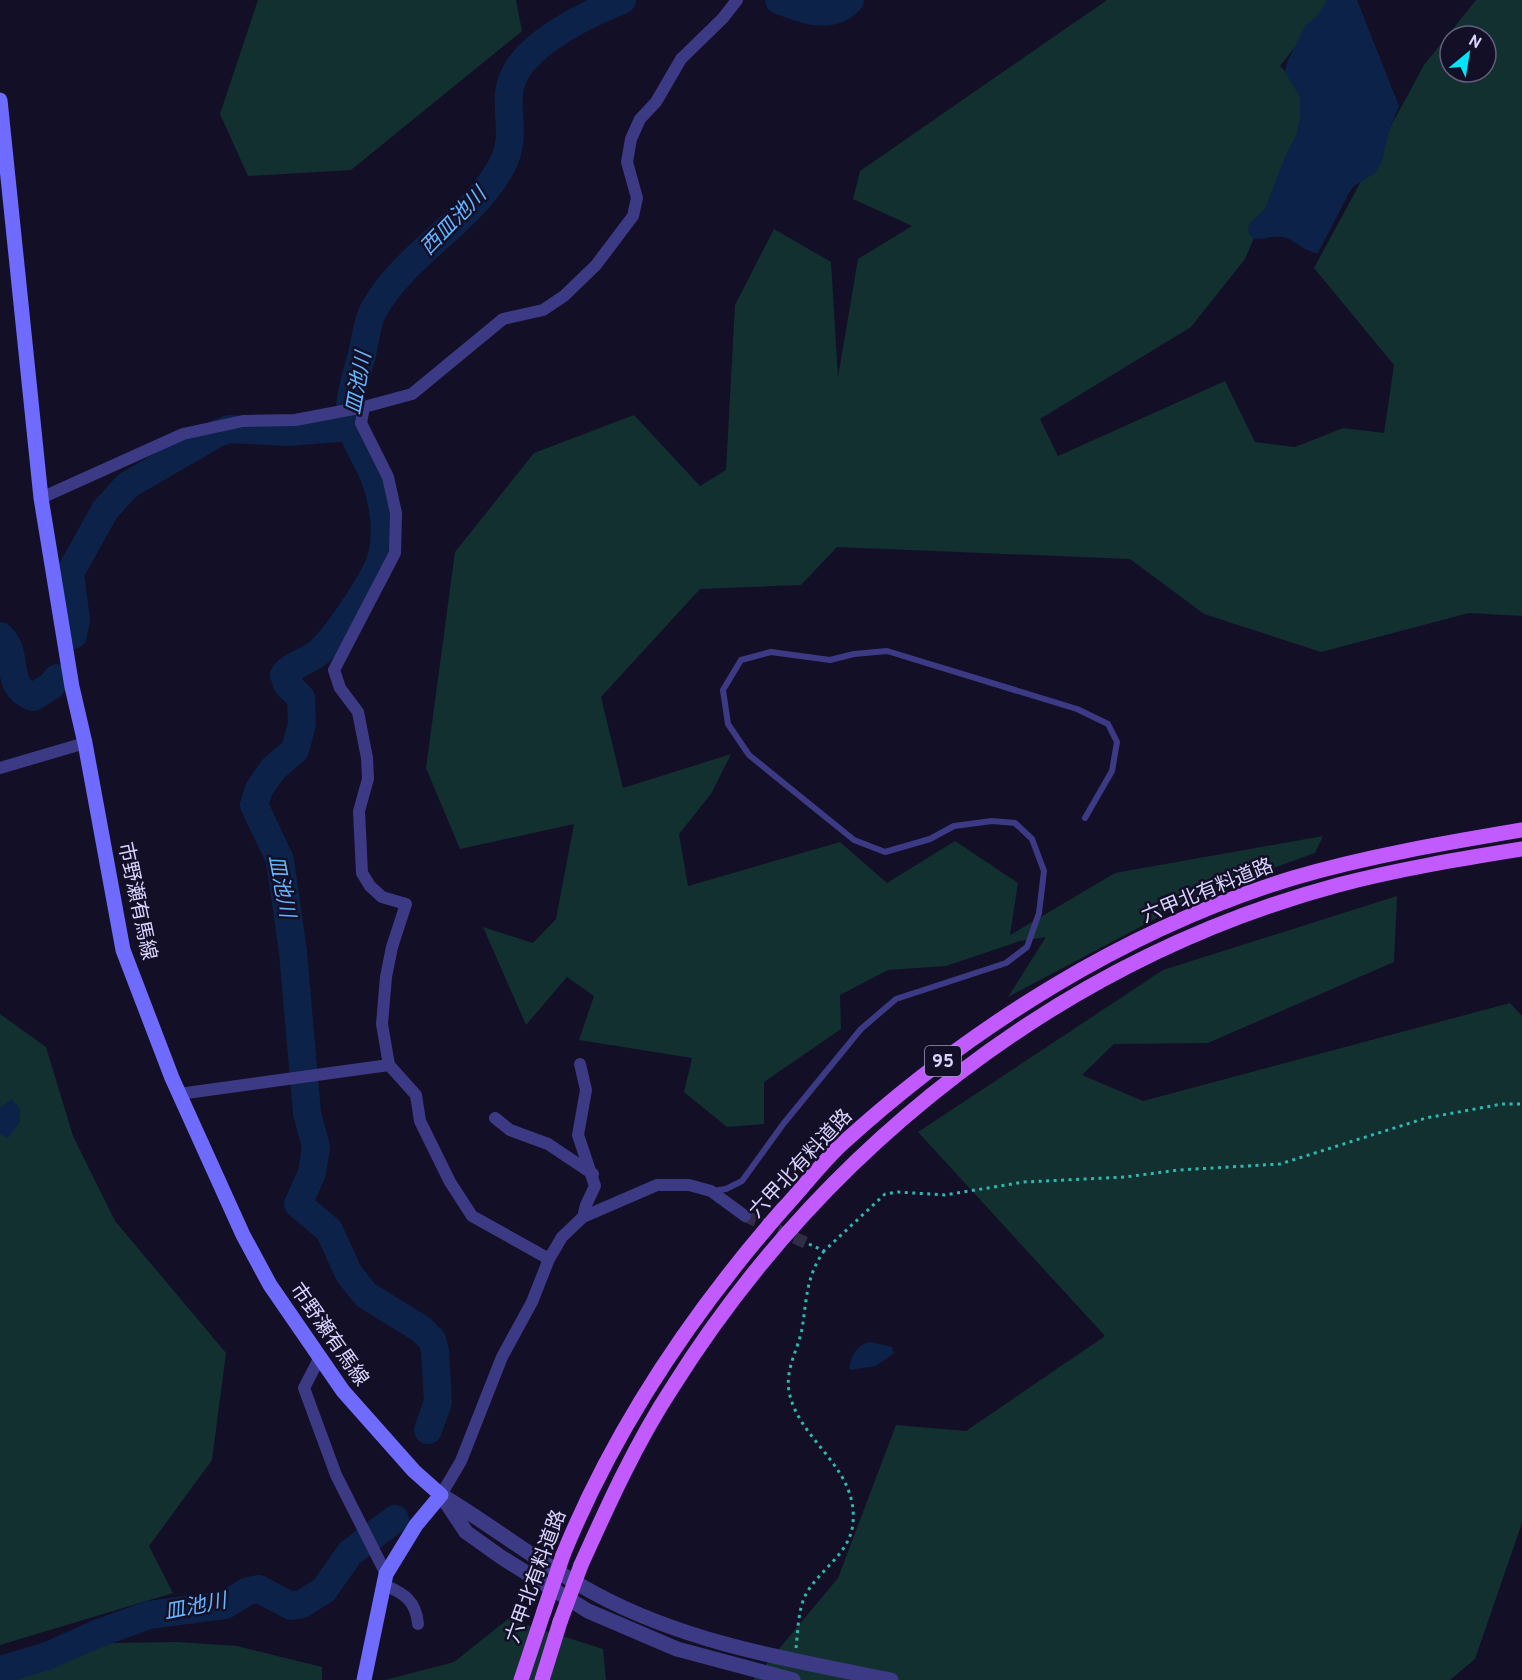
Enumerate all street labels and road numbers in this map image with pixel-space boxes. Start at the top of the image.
street label: 市野瀬有馬線 [111,840,161,963]
street label: 六甲北有料道路 [1138,854,1278,930]
road number: 95 [925,1046,961,1076]
street label: 六甲北有料道路 [744,1104,859,1224]
street label: 市野瀬有馬線 [283,1279,373,1392]
street label: 六甲北有料道路 [501,1506,573,1647]

